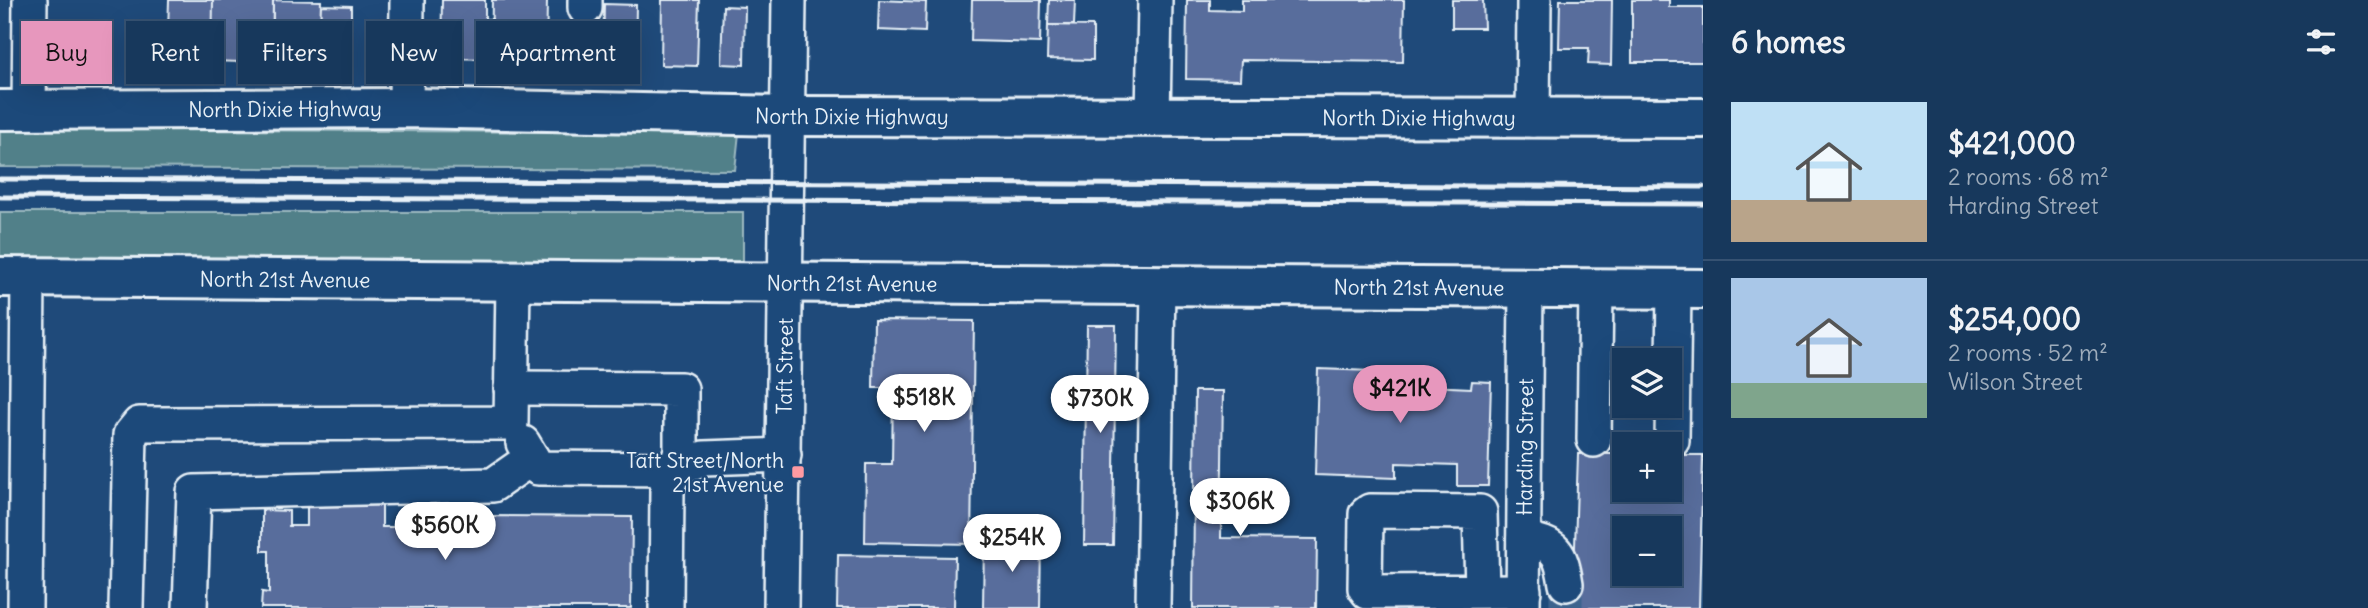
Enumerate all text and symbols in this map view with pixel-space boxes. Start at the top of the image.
chip: Buy [21,21,112,84]
chip: Rent [126,21,224,84]
chip: Filters [238,21,352,84]
chip: New [366,21,462,84]
chip: Apartment [476,21,640,84]
text: 6 homes [1731,23,1846,61]
icon: filters [2302,23,2340,61]
street label: North Dixie Highway [188,95,382,123]
street label: North Dixie Highway [755,102,949,130]
street label: North Dixie Highway [1322,104,1516,131]
text: $421,000 [1948,124,2076,162]
icon: home [1787,130,1871,214]
text: 2 rooms · 68 m² [1948,162,2109,191]
text: Harding Street [1948,191,2098,220]
street label: North 21st Avenue [199,265,371,293]
street label: North 21st Avenue [766,269,938,297]
street label: North 21st Avenue [1333,273,1504,301]
text: $254,000 [1948,300,2081,338]
icon: home [1787,306,1871,390]
street label: Taft Street [770,318,798,415]
text: 2 rooms · 52 m² [1948,338,2108,367]
map controls [1612,348,1682,586]
button: layers [1612,348,1682,418]
pin: $421K [1351,366,1449,425]
text: Wilson Street [1948,367,2083,396]
text: $421K [1369,373,1431,402]
pin: $518K [875,374,973,434]
pin: $730K [1051,376,1149,435]
street label: Harding Street [1510,378,1539,516]
text: $518K [893,382,955,411]
text: $730K [1067,383,1133,412]
button: + [1612,432,1682,502]
place label: Taft Street/North 21st Avenue [626,447,784,498]
marker: Taft Street/North 21st Avenue [790,464,806,480]
pin: $306K [1191,478,1289,538]
text: $306K [1206,486,1274,515]
pin: $560K [396,503,494,562]
text: $560K [411,510,479,539]
pin: $254K [963,514,1061,574]
button: − [1612,516,1682,586]
text: $254K [979,522,1045,551]

